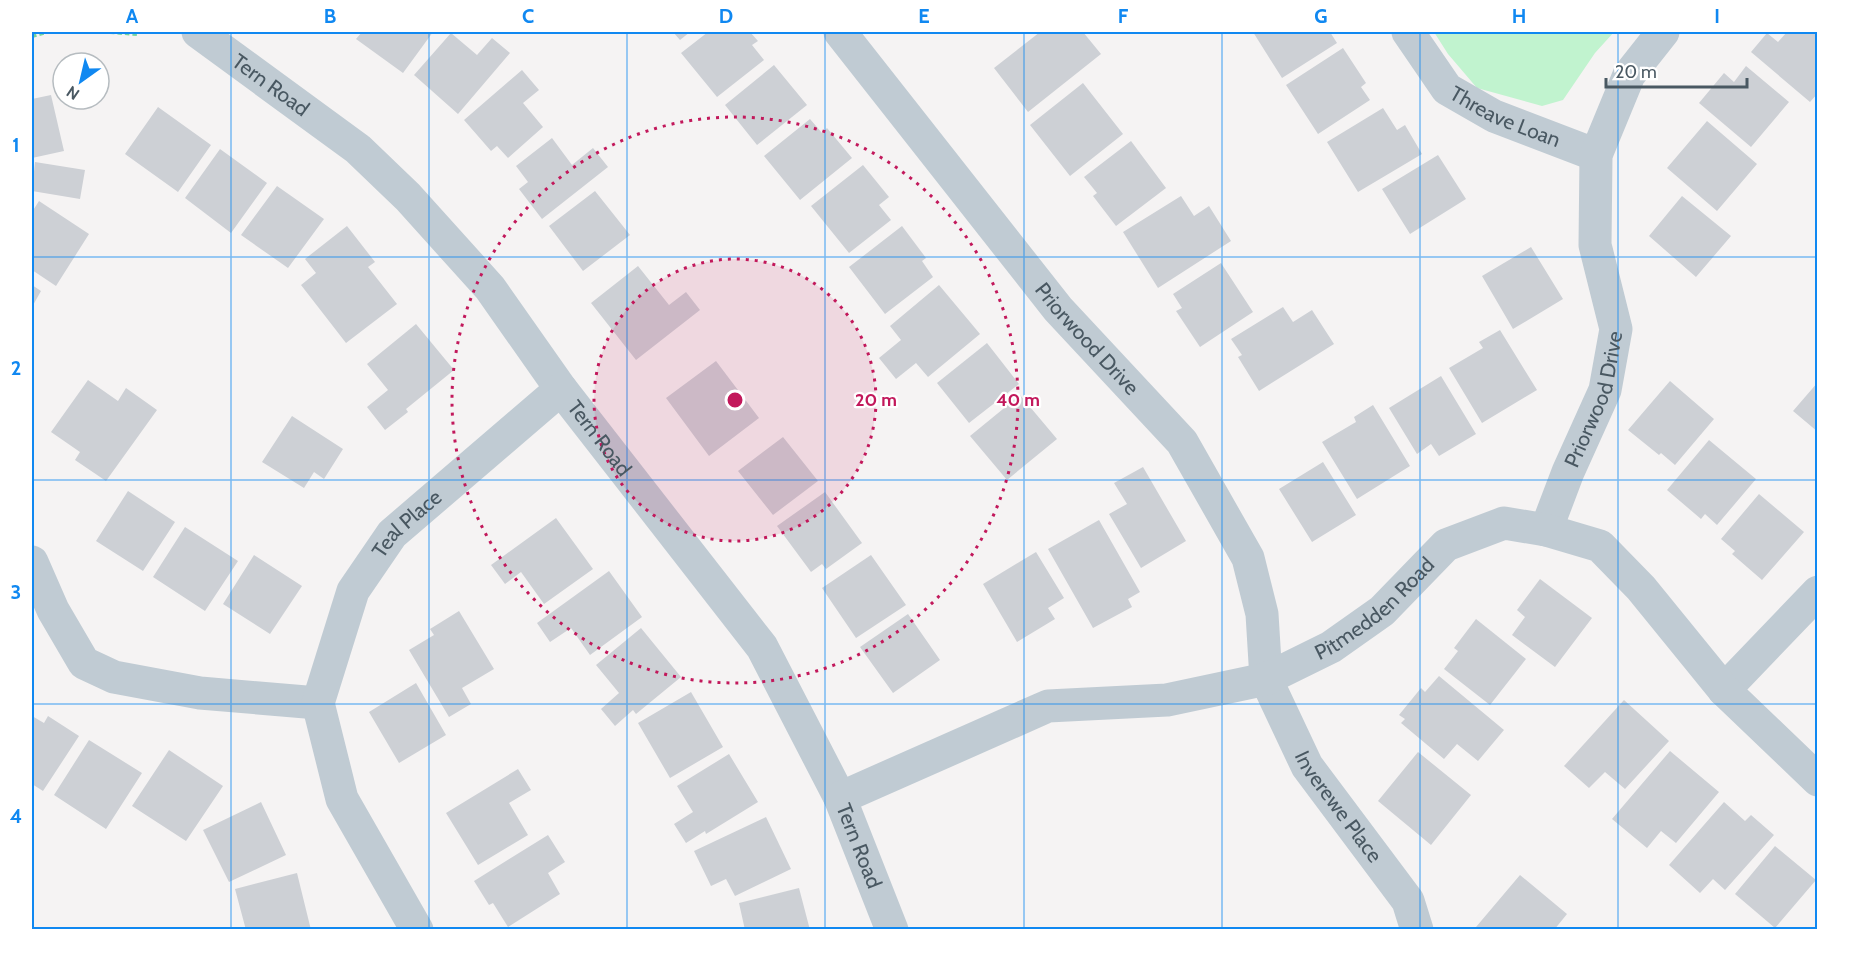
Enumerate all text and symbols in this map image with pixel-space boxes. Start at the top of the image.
text: A [126,4,139,28]
text: B [324,4,336,28]
text: C [522,4,534,28]
text: D [719,4,733,28]
text: E [918,4,930,28]
text: F [1118,4,1129,28]
text: G [1314,4,1328,28]
text: H [1512,4,1526,28]
text: I [1714,4,1720,28]
street label: Tern Road [228,48,314,121]
north arrow [51,51,111,111]
scale bar [1606,51,1747,89]
text: 20 m [1615,61,1657,83]
street label: Threave Loan [1446,81,1564,152]
text: N [63,82,83,104]
text: 1 [12,133,20,157]
street label: Priorwood Drive [1030,277,1145,400]
street label: Priorwood Drive [1559,329,1627,471]
text: 2 [11,356,21,380]
text: 20 m [855,389,897,411]
text: 40 m [996,389,1040,411]
centre of rings [725,390,745,410]
street label: Tern Road [563,395,637,481]
street label: Teal Place [367,484,447,562]
street label: Pitmedden Road [1310,552,1439,665]
text: 3 [11,580,21,604]
street label: Inverewe Place [1290,747,1388,867]
street label: Tern Road [831,800,887,892]
text: 4 [10,804,22,828]

